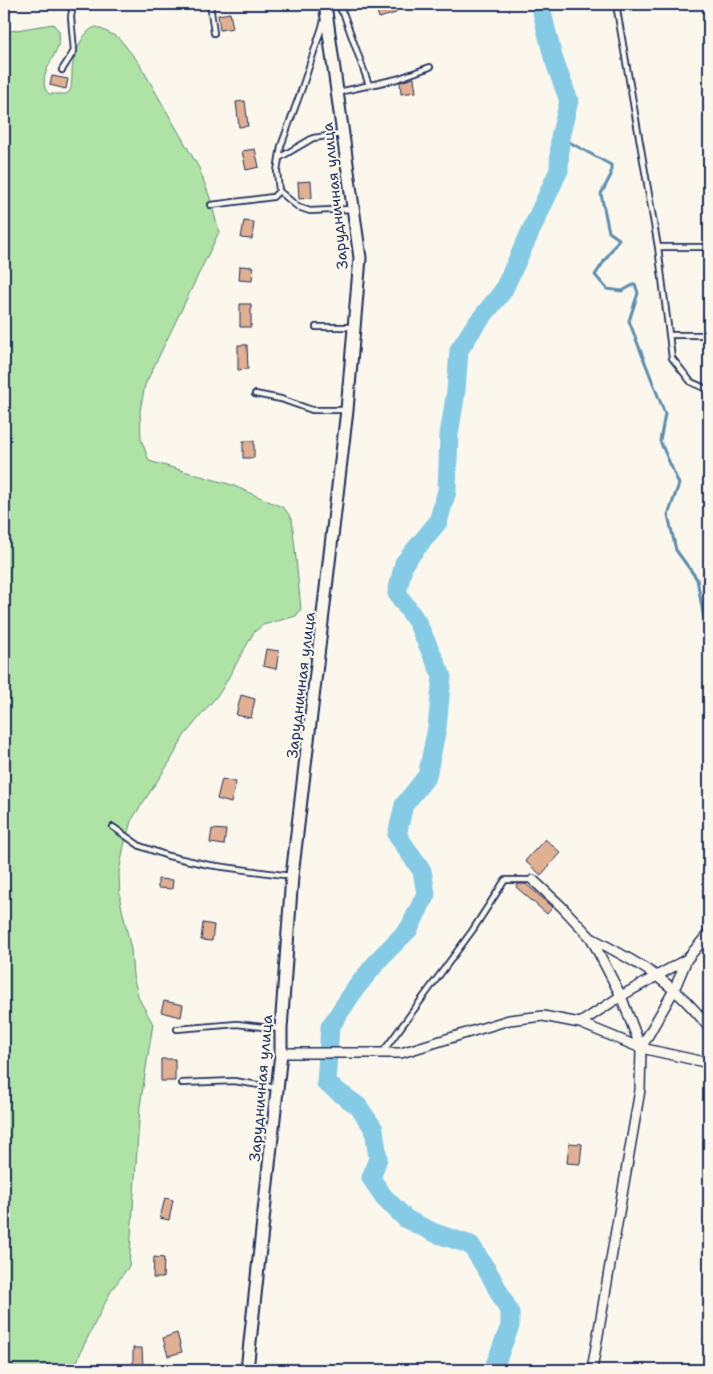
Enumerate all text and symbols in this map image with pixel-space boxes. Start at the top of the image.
street label: Зарудничная улица [317,121,353,270]
street label: Зарудничная улица [282,610,320,759]
street label: Зарудничная улица [245,1013,277,1162]

